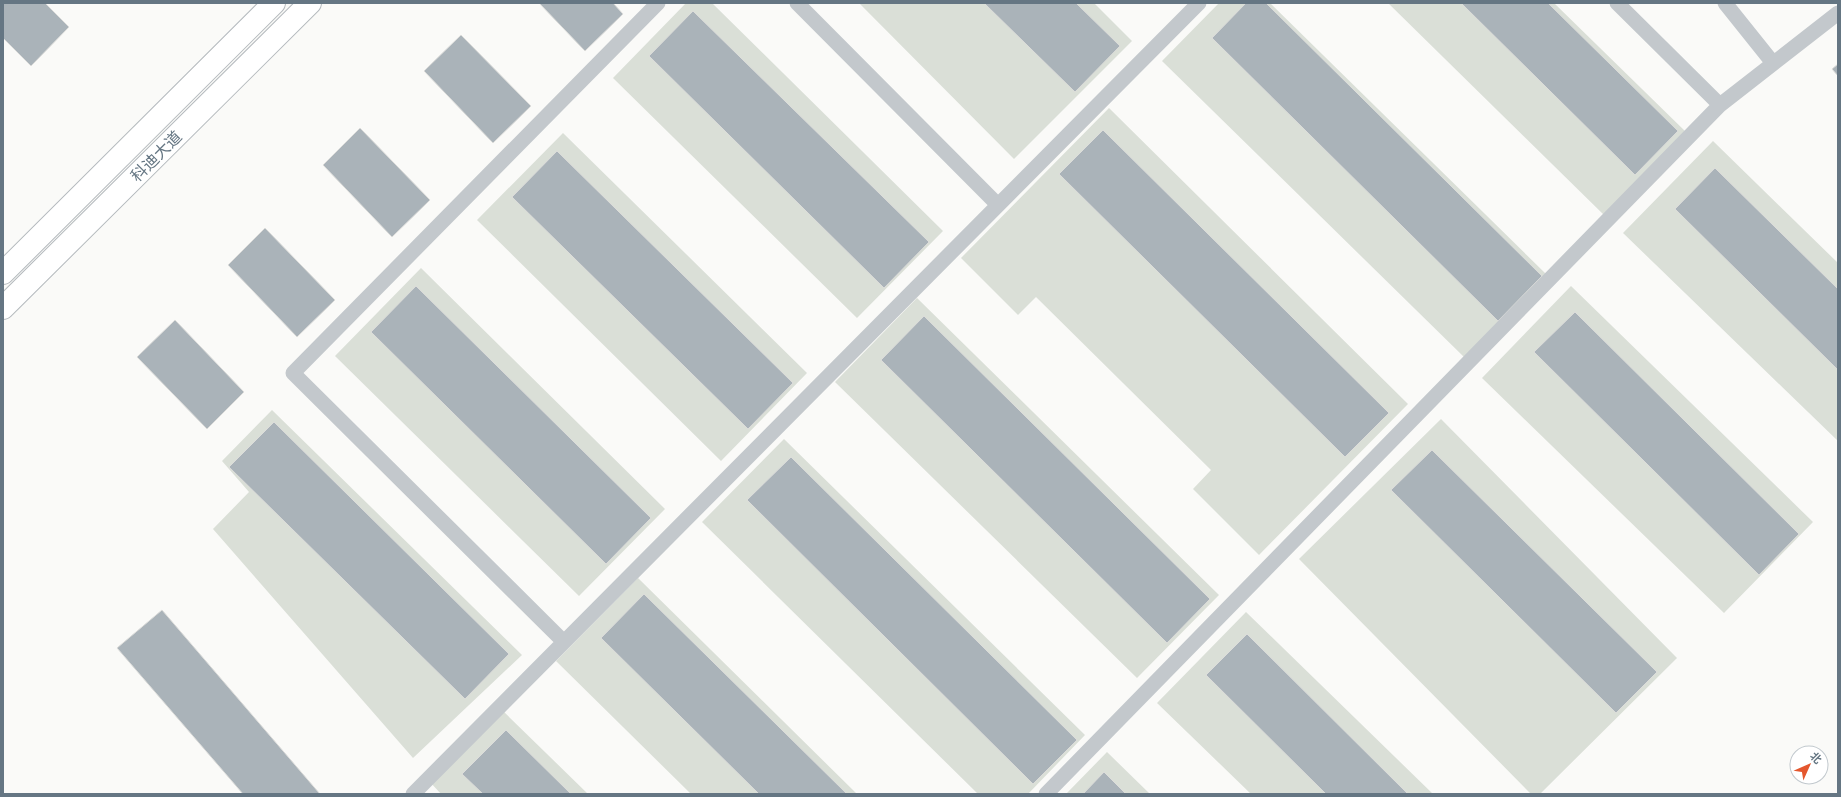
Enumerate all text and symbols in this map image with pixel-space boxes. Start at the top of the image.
street label: 科迪大道 [126,126,187,187]
north arrow [1789,745,1829,785]
text: 北 [1807,748,1826,767]

